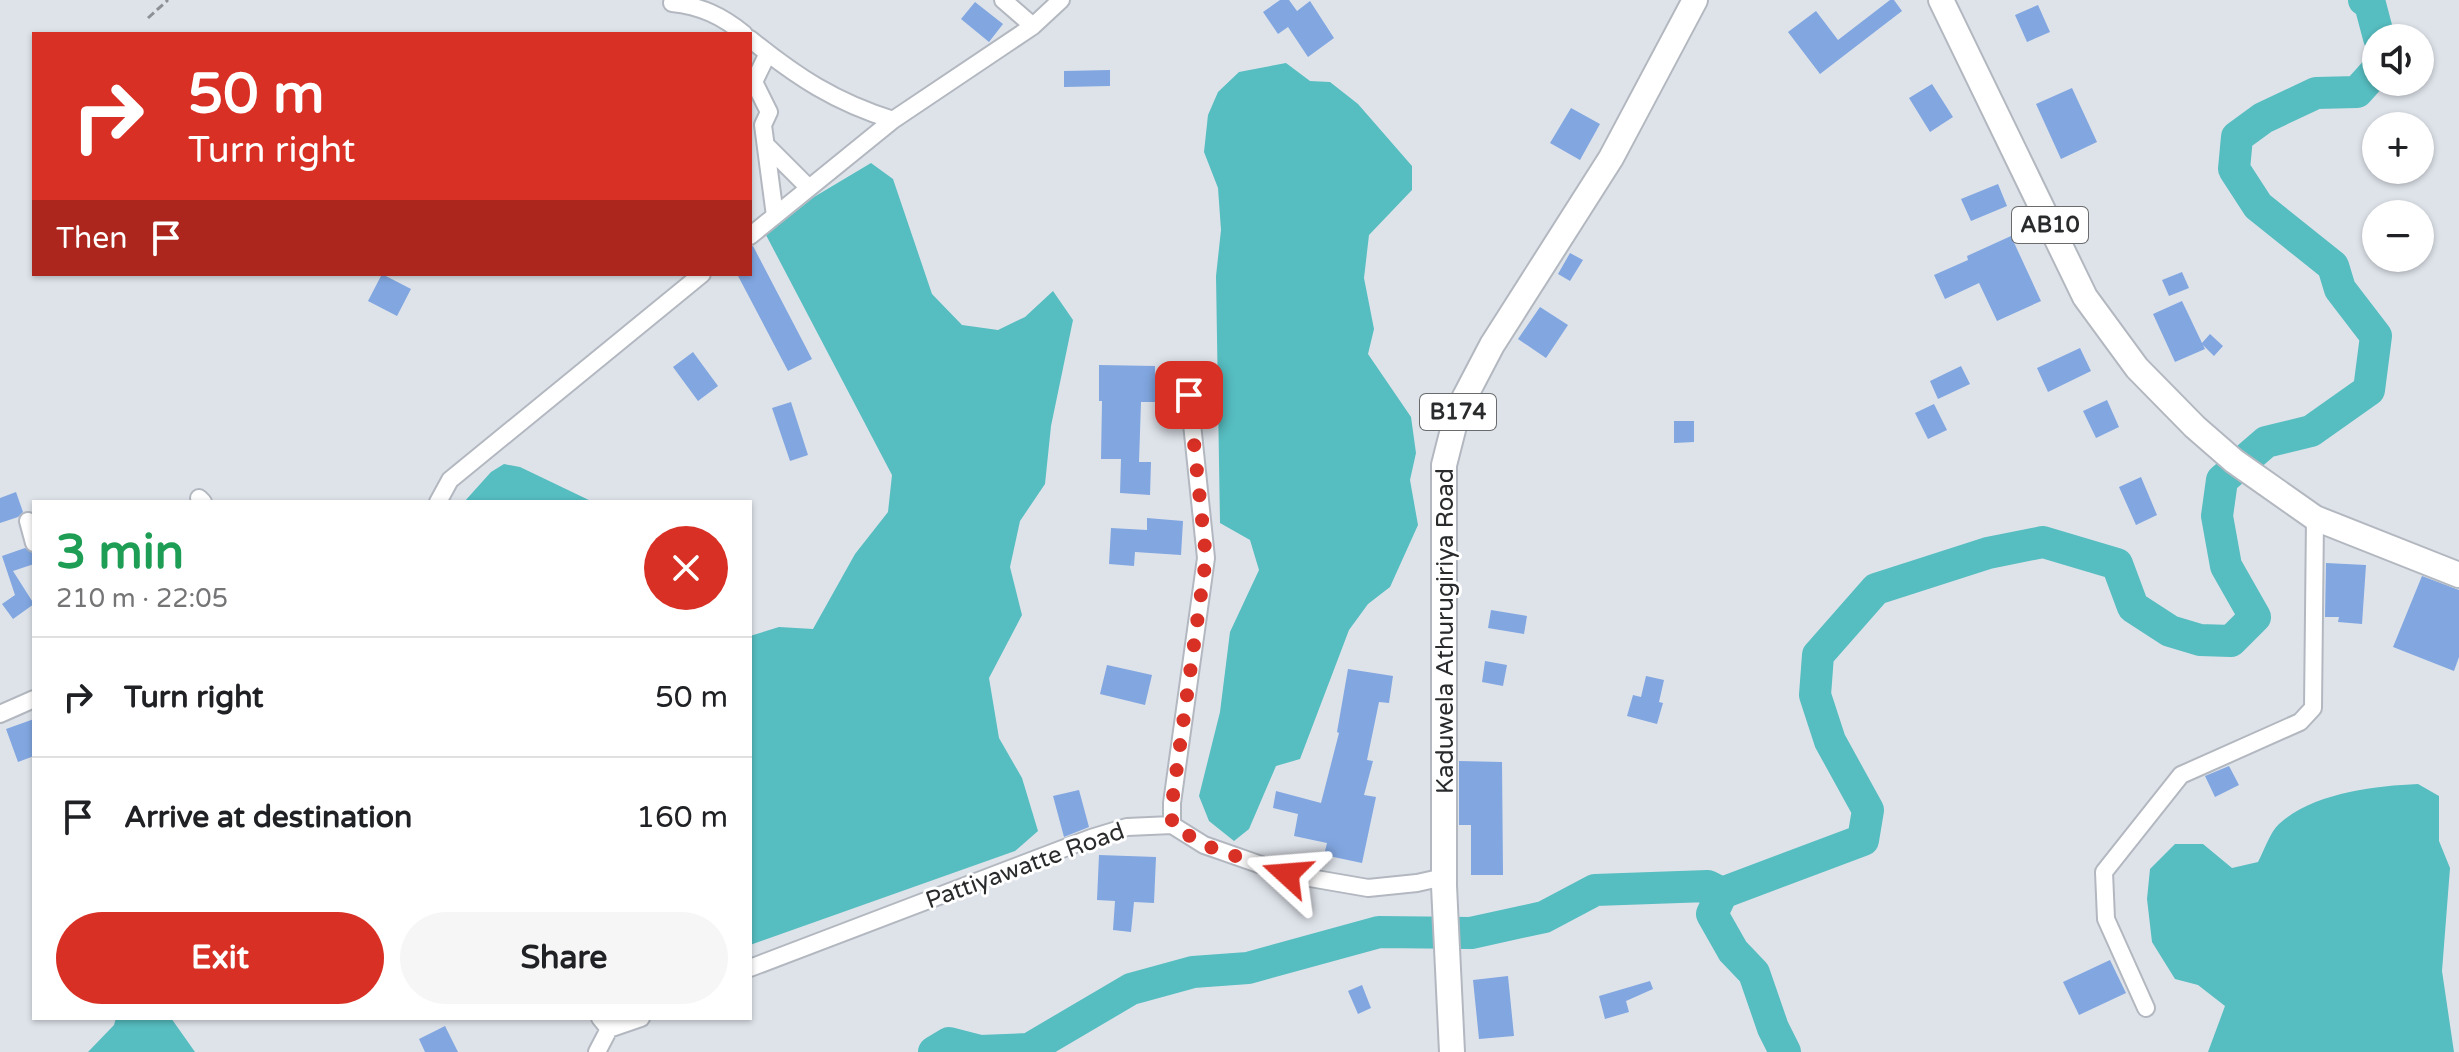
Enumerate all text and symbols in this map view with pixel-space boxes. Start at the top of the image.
map controls [2362,24,2434,272]
button: sound [2362,24,2434,96]
text: 50 m [188,61,324,128]
icon: right [56,64,160,168]
button: + [2362,112,2434,184]
text: Turn right [188,129,355,172]
button: − [2362,200,2434,272]
road number: AB10 [2012,207,2088,243]
icon: arrive [144,216,188,260]
text: Then [56,220,128,257]
pin [1155,361,1223,429]
icon: arrive [1167,373,1211,417]
road number: B174 [1420,394,1496,430]
street label: Kaduwela Athurugiriya Road [1431,468,1460,794]
text: 3 min [56,524,184,582]
button: close [644,526,728,610]
text: 210 m · 22:05 [56,583,228,614]
icon: right [56,675,100,719]
text: Turn right [124,679,264,716]
text: 50 m [655,679,728,716]
icon: arrive [56,795,100,839]
text: Arrive at destination [124,799,412,836]
text: 160 m [636,799,728,836]
street label: Pattiyawatte Road [922,817,1128,915]
position arrow [1245,832,1329,916]
button: Exit [56,912,384,1004]
button: Share [400,912,728,1004]

